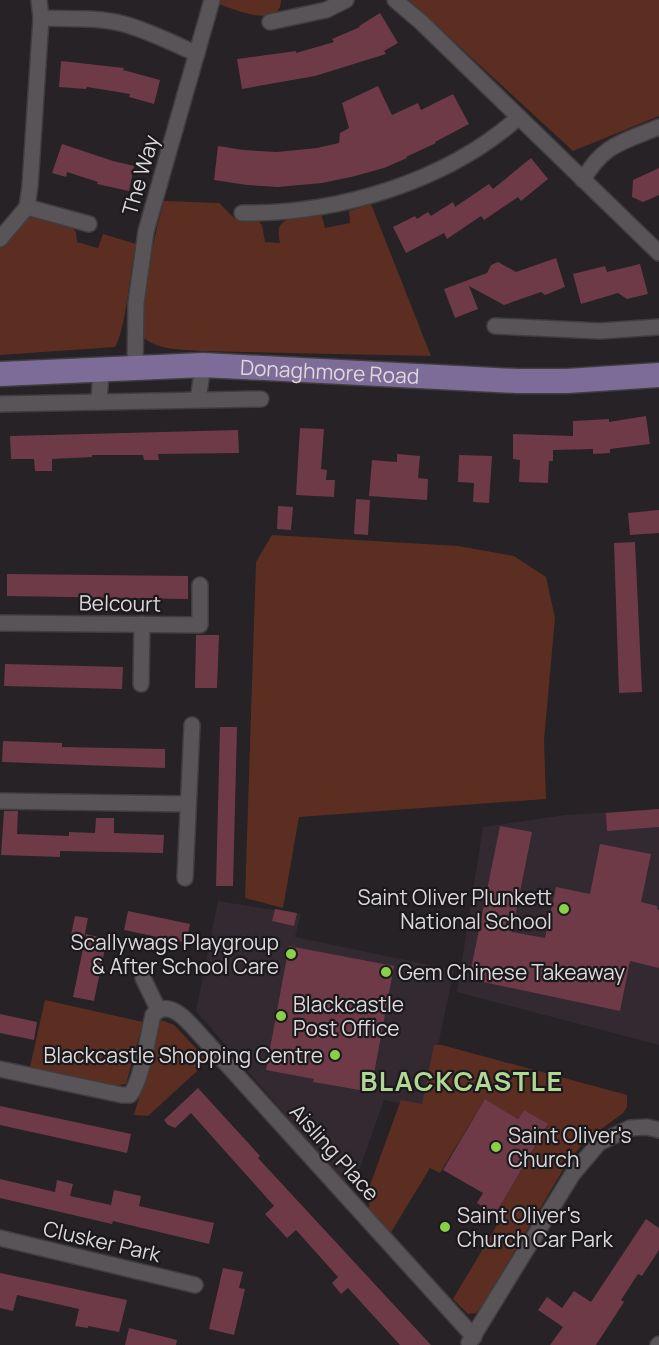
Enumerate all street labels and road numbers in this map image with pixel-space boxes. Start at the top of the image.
street label: The Way [115,132,165,218]
street label: Donaghmore Road [239,353,420,390]
street label: Belcourt [79,588,161,618]
street label: Aisling Place [284,1098,386,1206]
street label: Clusker Park [41,1214,164,1268]

